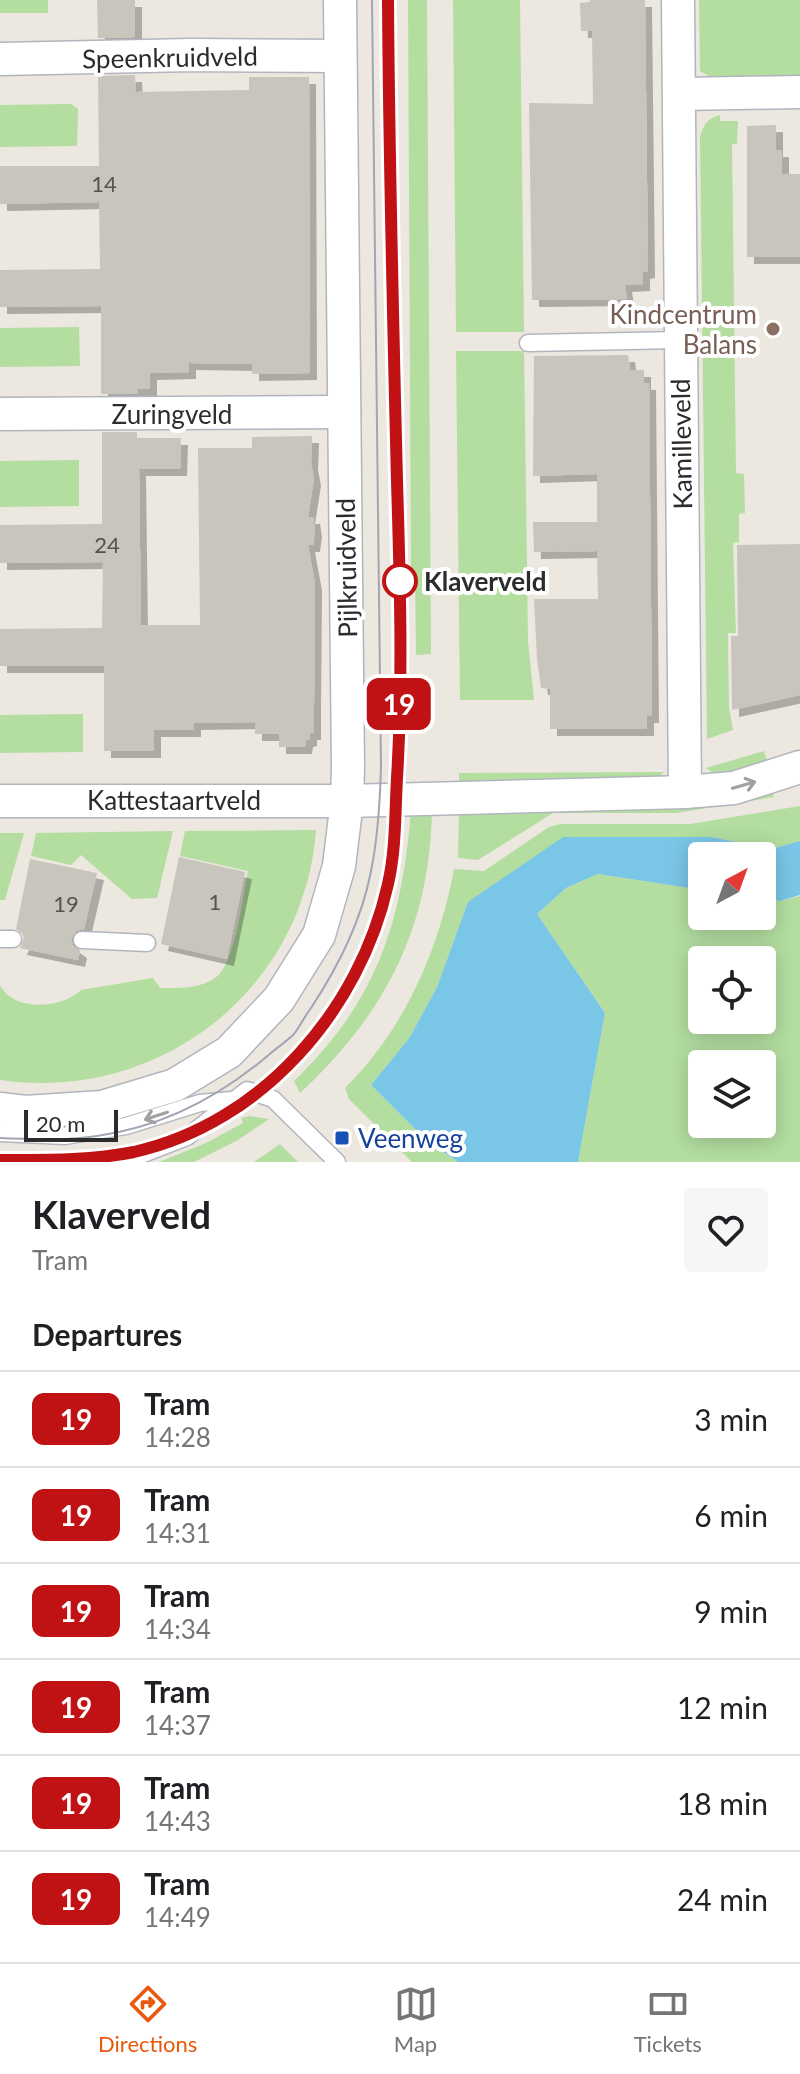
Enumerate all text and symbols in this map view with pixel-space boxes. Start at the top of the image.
street label: Speenkruidveld [82,39,258,75]
house number: 14 [91,170,117,197]
place label: Kindcentrum Balans [610,298,757,360]
marker: Kindcentrum Balans [764,320,782,338]
street label: Kamilleveld [664,378,698,510]
street label: Zuringveld [112,398,232,430]
street label: Pijlkruidveld [329,498,363,638]
house number: 24 [94,531,120,558]
marker: Klaverveld [383,564,417,598]
place label: Klaverveld [424,565,546,597]
line badge: 19 [363,678,435,730]
text: 19 [383,687,415,721]
one-way arrow [730,777,756,792]
street label: Kattestaartveld [87,784,261,816]
north arrow [688,842,776,930]
map controls [688,842,776,1138]
house number: 1 [209,888,221,915]
house number: 19 [53,890,79,917]
button: locate [688,946,776,1034]
button: layers [688,1050,776,1138]
scale bar [24,1106,118,1142]
text: 20 m [36,1110,85,1137]
one-way arrow [144,1110,169,1125]
place label: Veenweg [358,1122,463,1154]
marker: Veenweg [333,1129,351,1147]
button: heart [684,1188,768,1272]
text: Klaverveld [32,1191,211,1237]
text: Tram [32,1244,88,1276]
text: Departures [32,1316,182,1352]
text: Tram [144,1385,210,1421]
text: 3 min [694,1401,768,1437]
text: 19 [60,1402,92,1436]
text: 14:28 [144,1421,211,1453]
text: Tram [144,1481,210,1517]
text: 6 min [694,1497,768,1533]
text: 19 [60,1498,92,1532]
text: 14:31 [144,1517,211,1549]
text: Tram [144,1577,210,1613]
text: 9 min [694,1593,768,1629]
text: 19 [60,1594,92,1628]
text: 14:34 [144,1613,211,1645]
text: Tram [144,1673,210,1709]
text: 12 min [677,1689,768,1725]
text: 19 [60,1690,92,1724]
text: 14:37 [144,1709,211,1741]
text: Tram [144,1769,210,1805]
text: 18 min [677,1785,768,1821]
text: 19 [60,1786,92,1820]
text: 14:43 [144,1805,211,1837]
text: Tram [144,1865,210,1901]
text: 24 min [677,1881,768,1917]
text: 19 [60,1882,92,1916]
text: 14:49 [144,1901,211,1933]
tab: Directions [98,1982,197,2057]
tab: Map [394,1982,438,2057]
tab: Tickets [634,1982,702,2057]

